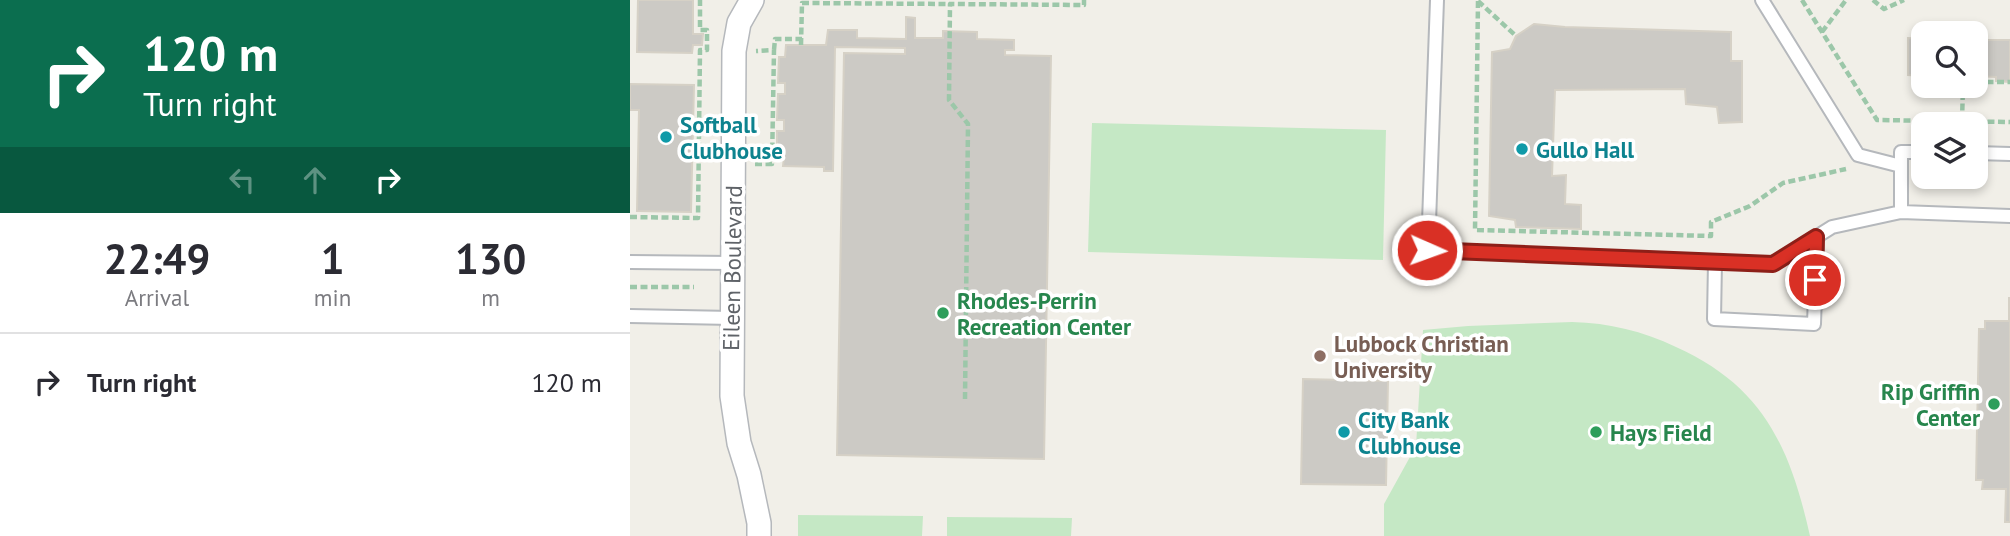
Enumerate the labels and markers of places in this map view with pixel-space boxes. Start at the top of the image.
place label: Softball Clubhouse [680,110,783,165]
marker: Softball Clubhouse [658,129,674,145]
place label: Gullo Hall [1536,135,1634,164]
marker: Gullo Hall [1514,141,1530,157]
pin [1785,250,1845,310]
place label: Rhodes-Perrin Recreation Center [957,286,1132,341]
marker: Rhodes-Perrin Recreation Center [935,305,951,321]
place label: Lubbock Christian University [1334,329,1509,384]
marker: Lubbock Christian University [1312,348,1328,364]
place label: Rip Griffin Center [1881,377,1981,432]
marker: Rip Griffin Center [1986,396,2002,412]
place label: City Bank Clubhouse [1358,405,1461,460]
place label: Hays Field [1610,418,1712,447]
marker: City Bank Clubhouse [1336,424,1352,440]
marker: Hays Field [1588,424,1604,440]

